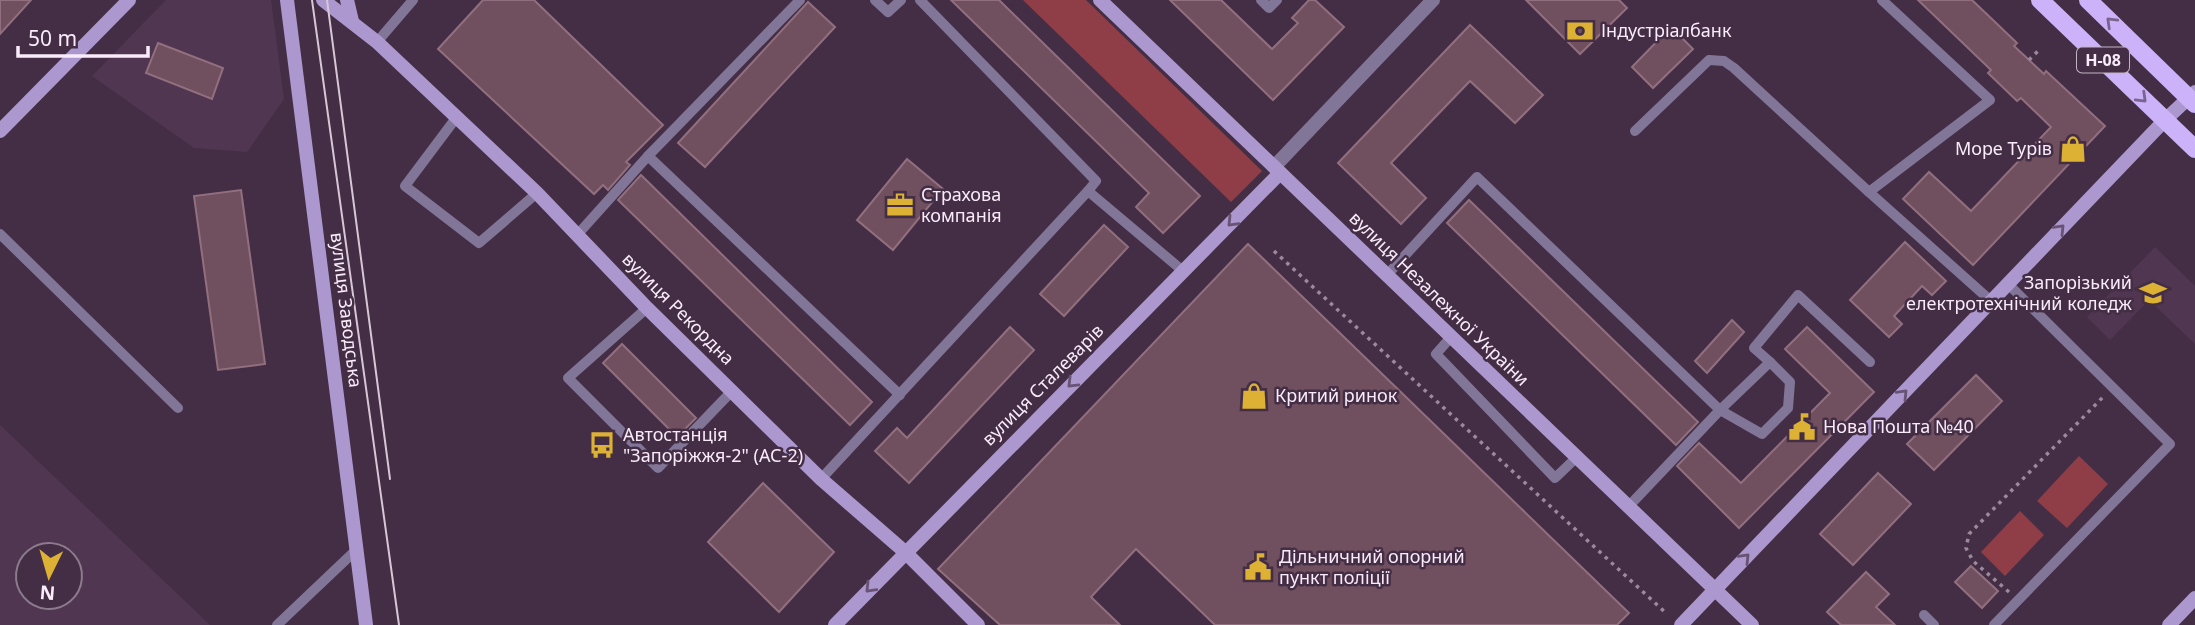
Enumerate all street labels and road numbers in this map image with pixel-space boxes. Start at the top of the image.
road number: Н-08 [2077,48,2129,72]
street label: вулиця Незалежної України [1345,206,1535,391]
street label: вулиця Заводська [326,231,368,389]
street label: вулиця Рекордна [617,247,740,370]
street label: вулиця Сталеварів [976,318,1108,450]

